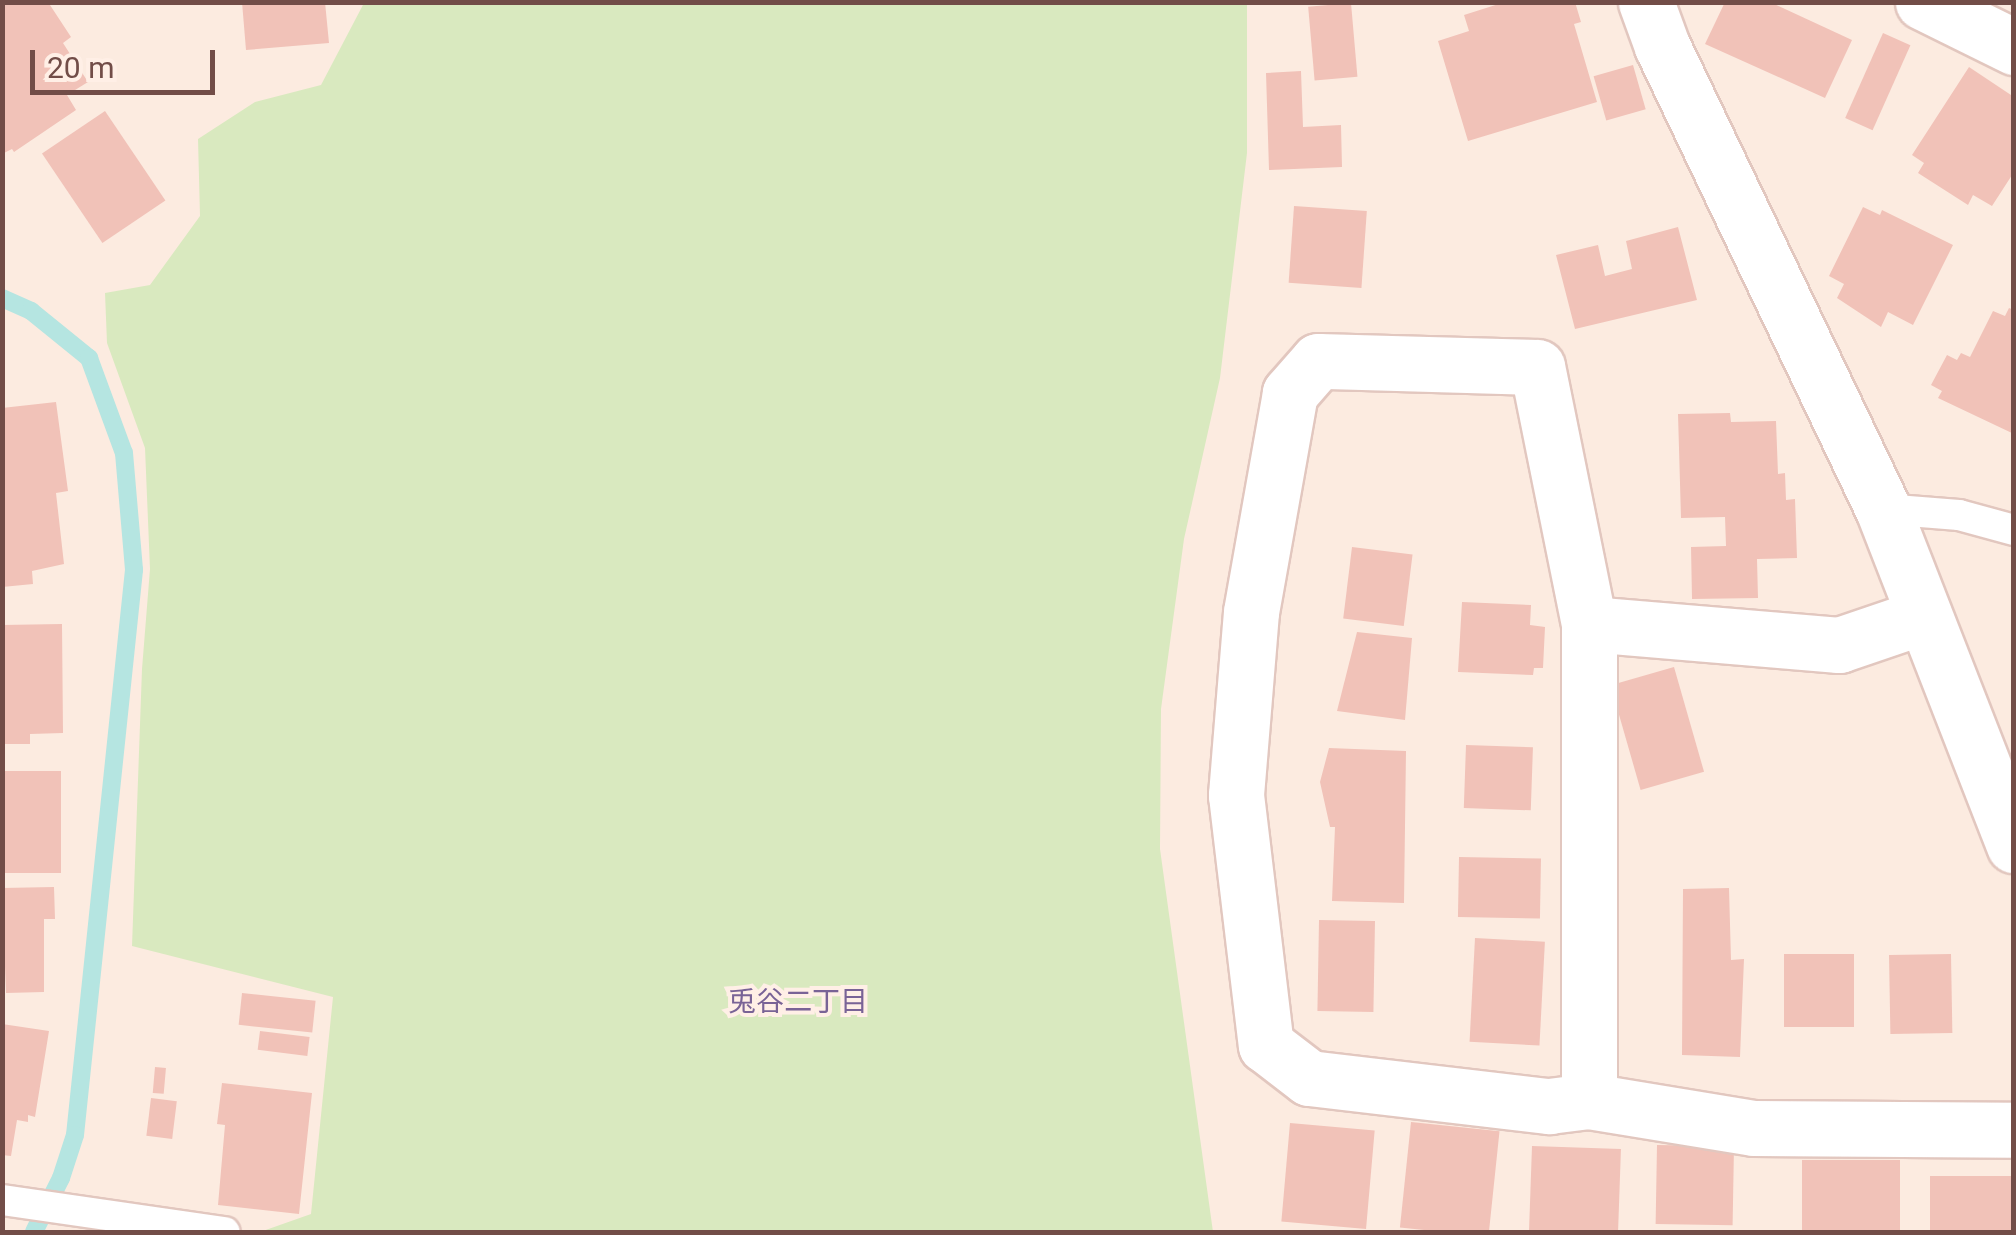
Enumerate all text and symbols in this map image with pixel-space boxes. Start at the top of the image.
scale bar [35,30,220,92]
text: 20 m [47,50,114,85]
district label: 兎谷二丁目 [728,985,868,1019]

